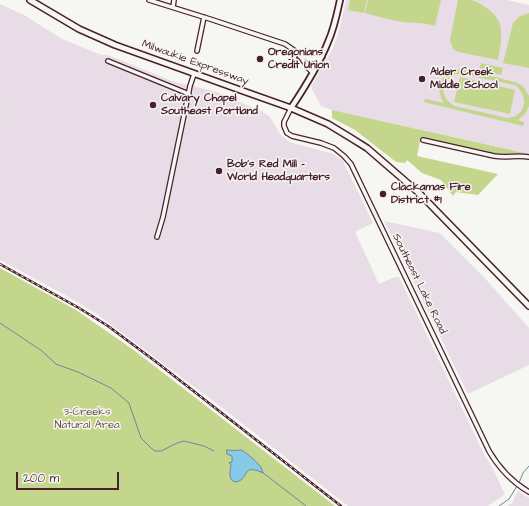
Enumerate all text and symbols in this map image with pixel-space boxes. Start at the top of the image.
street label: Milwaukie Expressway [140,38,250,88]
place label: Oregonians Credit Union [268,46,329,72]
marker: Oregonians Credit Union [255,54,265,64]
place label: Alder Creek Middle School [430,66,498,92]
marker: Alder Creek Middle School [417,74,427,84]
place label: Calvary Chapel Southeast Portland [161,92,258,118]
marker: Calvary Chapel Southeast Portland [148,100,158,110]
place label: Bob's Red Mill - World Headquarters [227,158,330,184]
marker: Bob's Red Mill - World Headquarters [214,166,224,176]
place label: Clackamas Fire District #1 [391,181,471,207]
marker: Clackamas Fire District #1 [378,189,388,199]
street label: Southeast Lake Road [389,232,449,336]
park label: 3-Creeks Natural Area [55,406,119,432]
scale bar [18,464,121,490]
text: 200 m [23,470,59,487]

